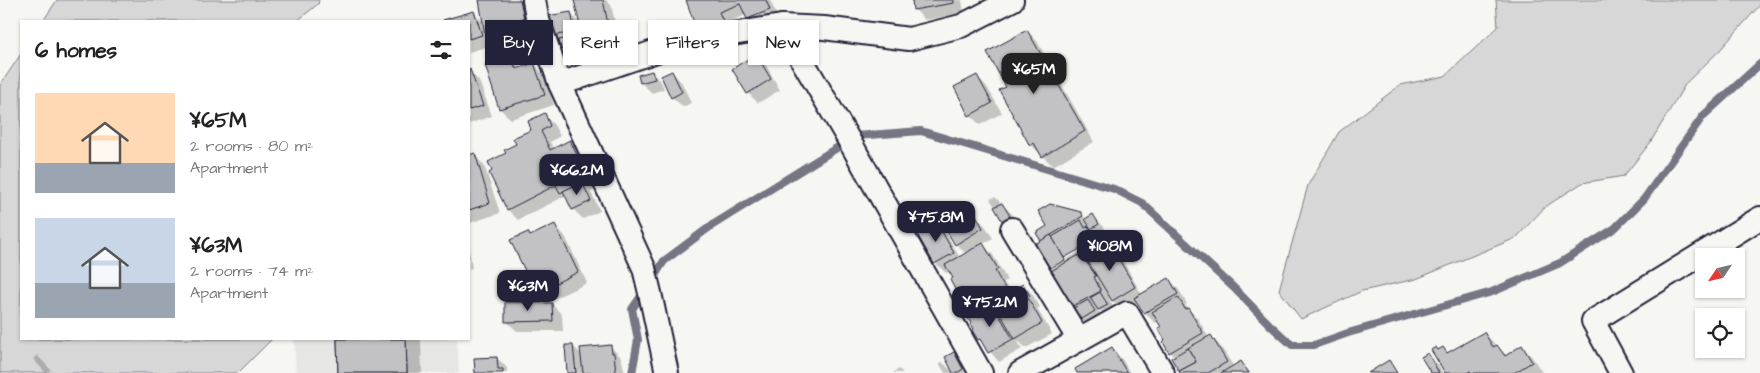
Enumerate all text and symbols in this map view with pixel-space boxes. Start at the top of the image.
chip: Buy [485,20,553,65]
chip: Rent [563,20,638,65]
chip: Filters [648,20,738,65]
chip: New [748,20,819,65]
text: 6 homes [35,36,117,65]
icon: filters [427,36,455,64]
pin: ¥65M [1004,52,1064,95]
text: ¥65M [1012,58,1056,80]
text: ¥65M [190,106,247,135]
icon: home [75,113,135,173]
text: 2 rooms · 80 m² [190,135,313,157]
pin: ¥66.2M [536,154,618,196]
text: Apartment [190,157,268,179]
text: ¥66.2M [550,159,604,181]
pin: ¥75.8M [895,200,977,243]
text: ¥75.8M [908,206,964,228]
pin: ¥108M [1075,230,1145,272]
text: ¥63M [190,231,242,260]
text: ¥108M [1088,235,1132,257]
icon: home [75,238,135,298]
north arrow [1695,248,1745,298]
map controls [1695,248,1745,358]
text: 2 rooms · 74 m² [190,260,314,282]
pin: ¥63M [498,270,558,312]
text: ¥63M [508,275,548,297]
text: Apartment [190,282,268,304]
pin: ¥75.2M [949,286,1031,328]
text: ¥75.2M [963,291,1017,313]
button: locate [1695,308,1745,358]

